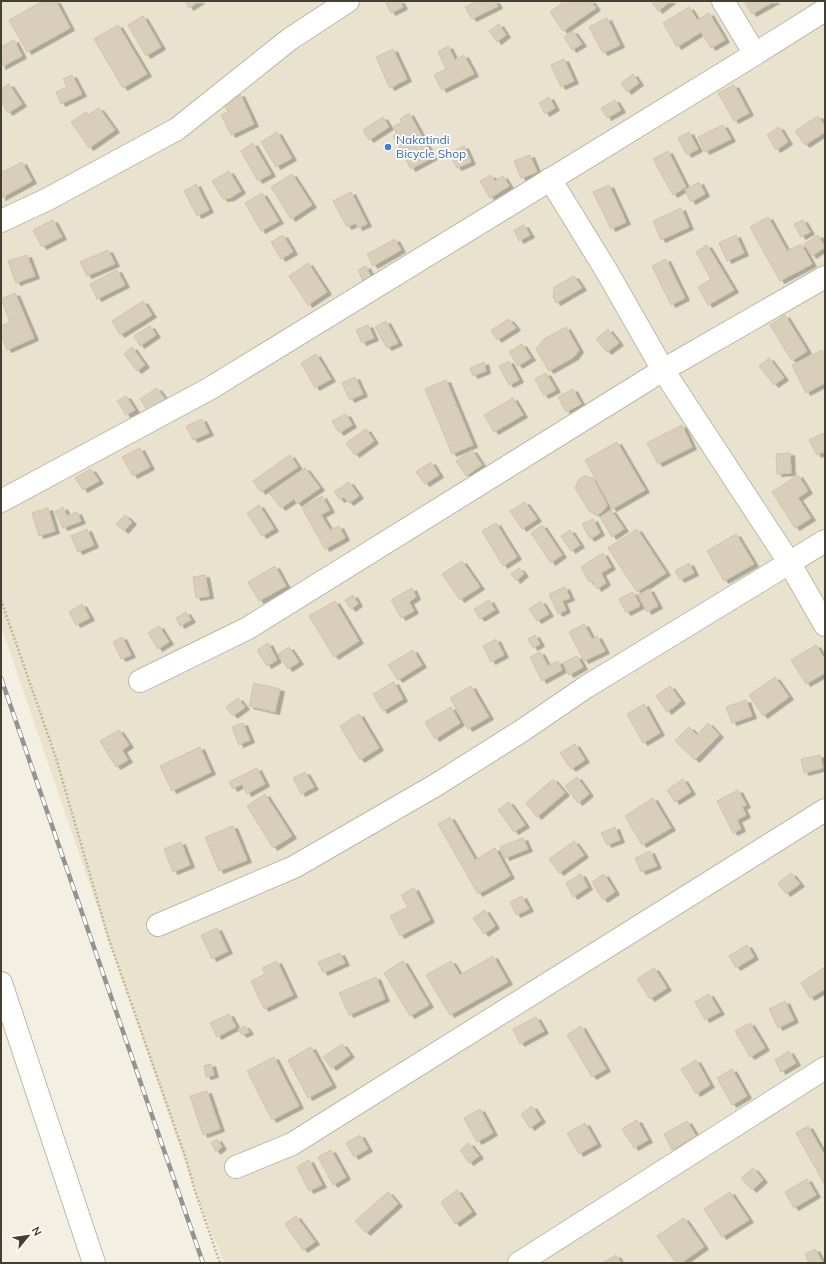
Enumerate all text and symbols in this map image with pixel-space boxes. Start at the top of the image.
place label: Nakatindi Bicycle Shop [396,132,466,161]
marker: Nakatindi Bicycle Shop [383,142,393,152]
north arrow [8,1216,48,1256]
text: N [29,1224,45,1238]

